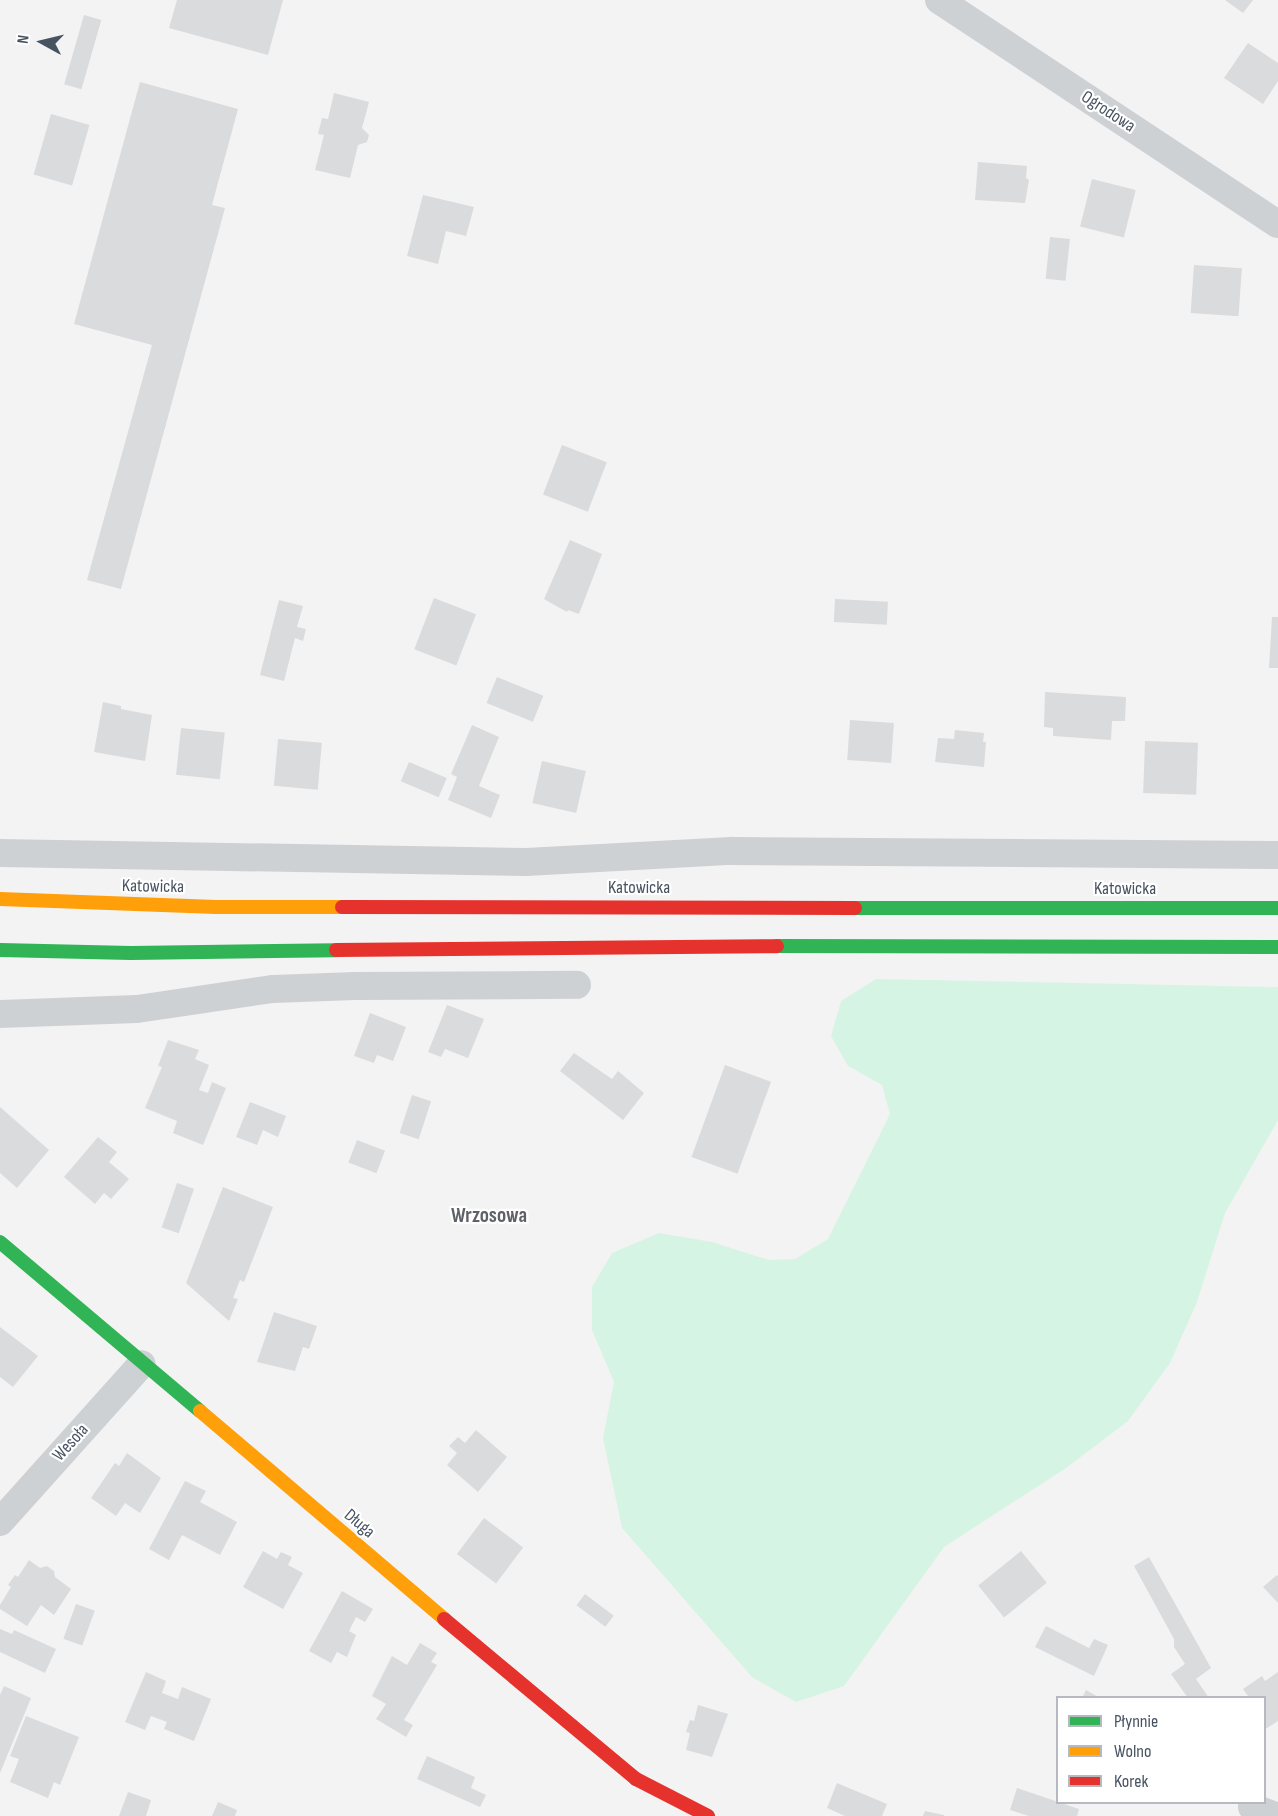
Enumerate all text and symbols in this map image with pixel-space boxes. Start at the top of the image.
north arrow [12,12,72,72]
text: N [14,34,34,45]
street label: Ogrodowa [1077,87,1139,137]
street label: Katowicka [122,876,184,898]
street label: Katowicka [608,877,670,899]
street label: Katowicka [1094,878,1156,900]
district label: Wrzosowa [451,1203,527,1229]
street label: Wesoła [49,1420,93,1466]
street label: Długa [339,1505,379,1543]
legend [1056,1696,1266,1804]
text: Płynnie [1114,1711,1158,1732]
text: Wolno [1114,1741,1151,1762]
text: Korek [1114,1771,1148,1792]

